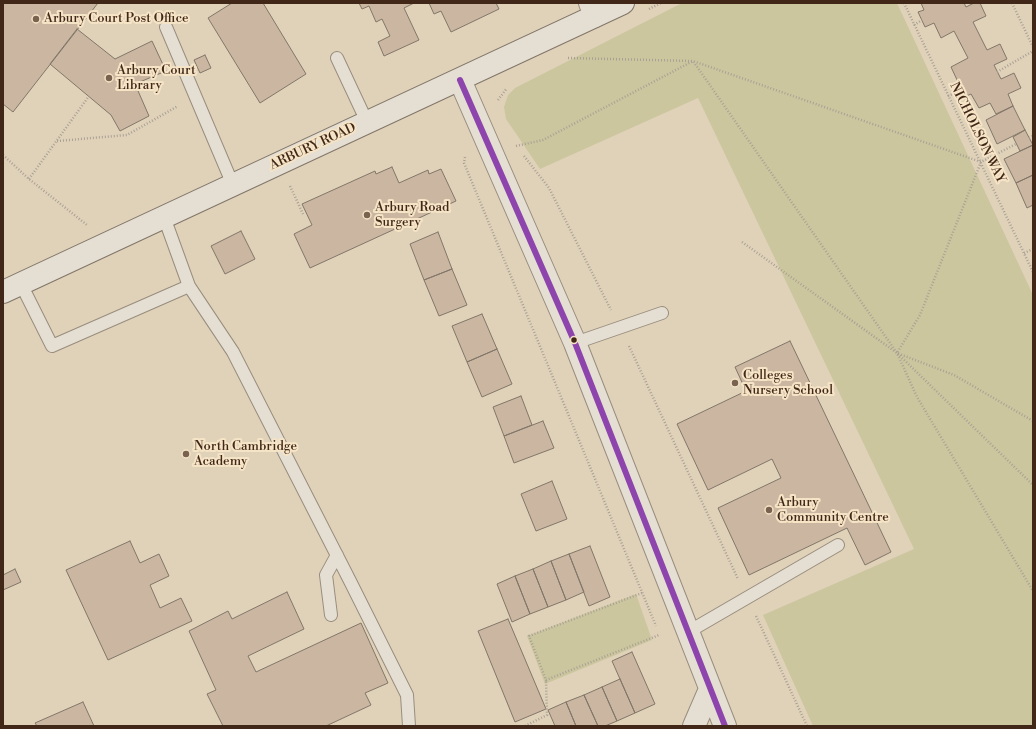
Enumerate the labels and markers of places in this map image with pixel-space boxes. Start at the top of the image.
place label: Arbury Court Post Office [44,11,189,27]
marker: Arbury Court Post Office [31,14,41,24]
place label: Arbury Court Library [117,63,196,94]
marker: Arbury Court Library [104,73,114,83]
place label: Arbury Road Surgery [375,200,449,231]
marker: Arbury Road Surgery [362,210,372,220]
unlabelled marker [569,335,579,345]
place label: Colleges Nursery School [743,368,833,399]
marker: Colleges Nursery School [730,378,740,388]
place label: North Cambridge Academy [194,439,297,470]
marker: North Cambridge Academy [181,449,191,459]
place label: Arbury Community Centre [777,495,889,526]
marker: Arbury Community Centre [764,505,774,515]

